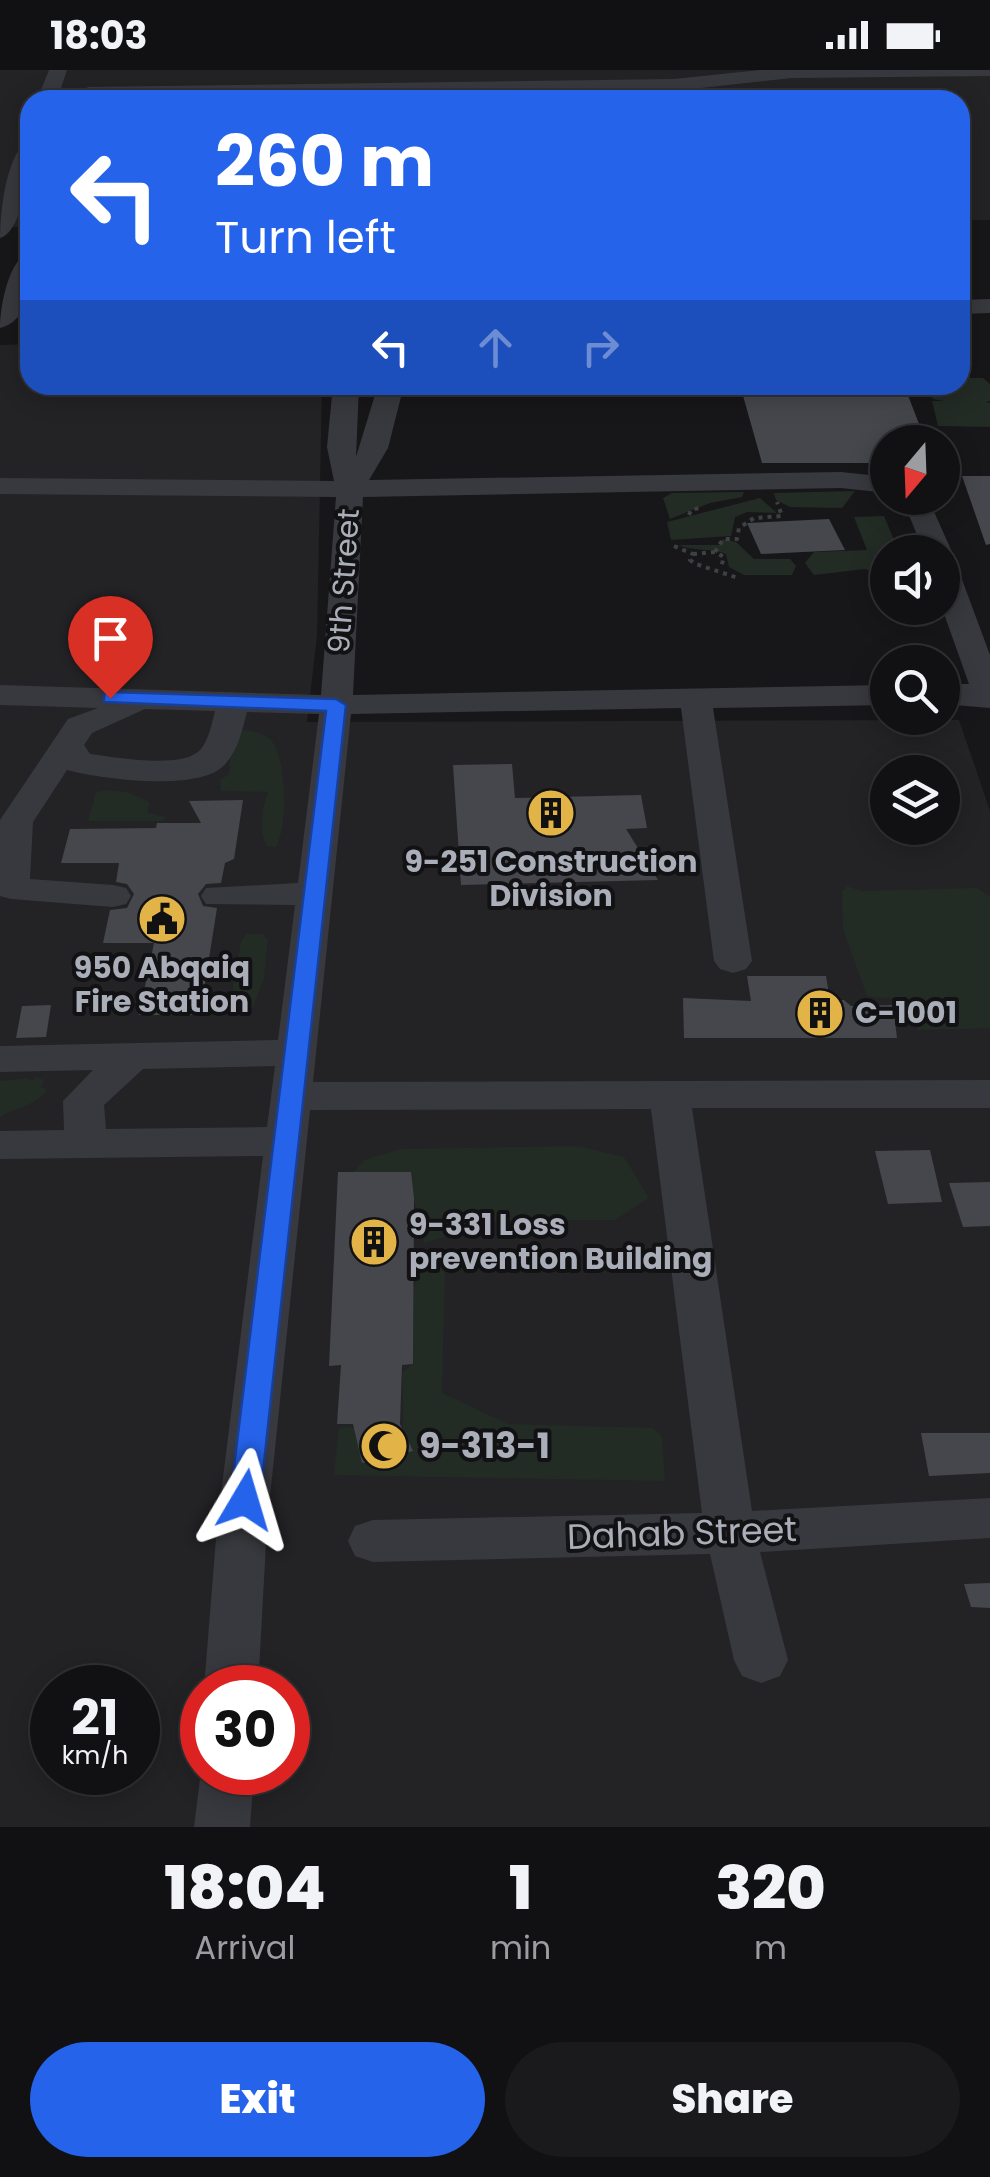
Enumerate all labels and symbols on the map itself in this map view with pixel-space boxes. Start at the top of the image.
north arrow [870,425,960,515]
street label: 9th Street [317,507,370,655]
pin [68,596,153,699]
building icon: 9-251 Construction Division [525,787,577,839]
place label: 9-251 Construction Division [405,840,697,917]
public building icon: 950 Abqaiq Fire Station [136,893,188,945]
place label: 950 Abqaiq Fire Station [74,946,250,1023]
building icon: C-1001 [794,987,846,1039]
place label: C-1001 [855,991,957,1034]
place label: 9-331 Loss prevention Building [409,1203,712,1280]
building icon: 9-331 Loss prevention Building [348,1216,400,1268]
mosque icon: 9-313-1 [358,1420,410,1472]
place label: 9-313-1 [419,1421,550,1470]
position arrow [193,1448,297,1552]
street label: Dahab Street [566,1504,798,1561]
speed limit sign: 30 [180,1665,310,1795]

